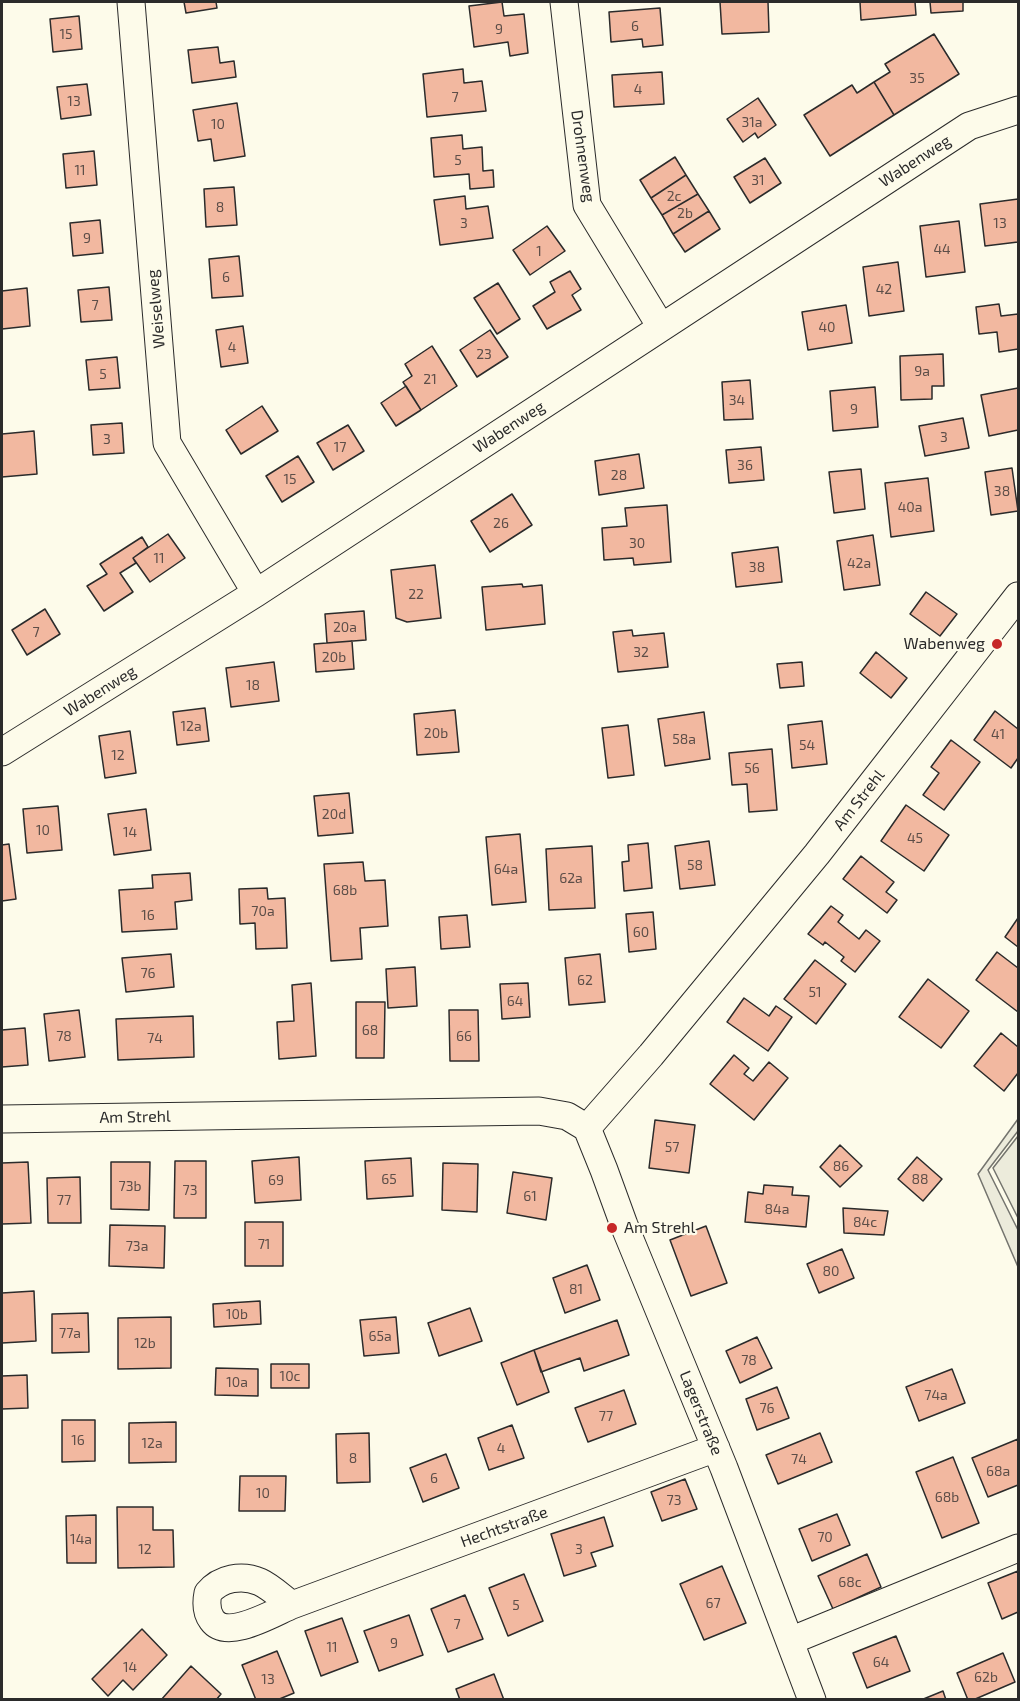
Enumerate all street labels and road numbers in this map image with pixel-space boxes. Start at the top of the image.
street label: Drohnenweg [567,109,599,203]
street label: Wabenweg [876,131,954,191]
street label: Weiselweg [143,269,169,349]
street label: Wabenweg [470,397,548,457]
street label: Wabenweg [60,661,140,721]
street label: Am Strehl [829,766,889,834]
street label: Am Strehl [99,1107,171,1127]
street label: Lagerstraße [675,1368,727,1458]
street label: Hechtstraße [458,1502,550,1552]

